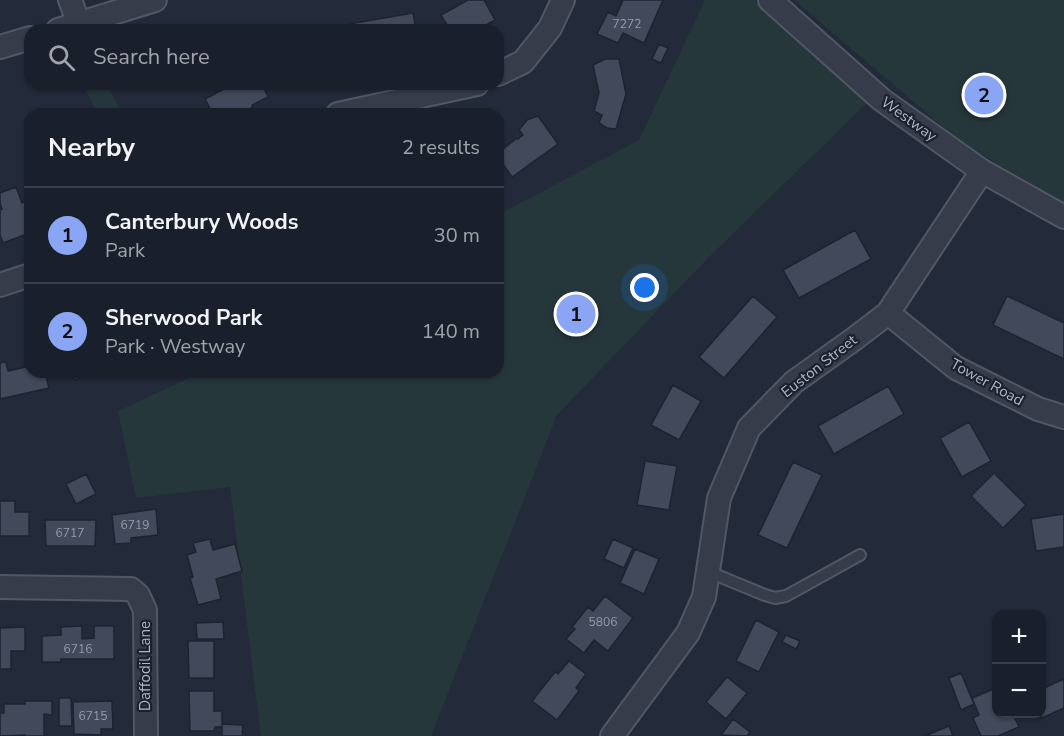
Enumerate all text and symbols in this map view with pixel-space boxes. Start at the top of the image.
house number: 7272 [613,16,641,32]
search box [24,24,504,90]
icon: search [45,41,78,74]
text: Search here [93,42,210,72]
pin: 2 [964,72,1004,118]
street label: Westway [877,92,941,146]
text: Nearby [48,130,135,165]
text: 2 results [402,134,480,161]
text: Canterbury Woods [105,207,298,237]
text: 1 [62,222,74,249]
text: 30 m [434,222,480,249]
text: Park [105,237,145,264]
your location [630,273,659,302]
pin: 1 [556,292,596,336]
text: Sherwood Park [105,303,262,333]
text: 2 [62,318,74,345]
text: 140 m [422,318,480,345]
street label: Euston Street [777,330,862,402]
text: Park · Westway [105,333,245,360]
street label: Tower Road [947,354,1027,410]
house number: 6719 [121,517,149,533]
house number: 6717 [56,525,84,541]
map controls [992,610,1046,718]
button: + [992,610,1046,664]
house number: 5806 [589,614,617,630]
street label: Daffodil Lane [135,621,155,711]
house number: 6716 [64,641,92,657]
button: − [992,664,1046,718]
house number: 6715 [79,708,107,724]

